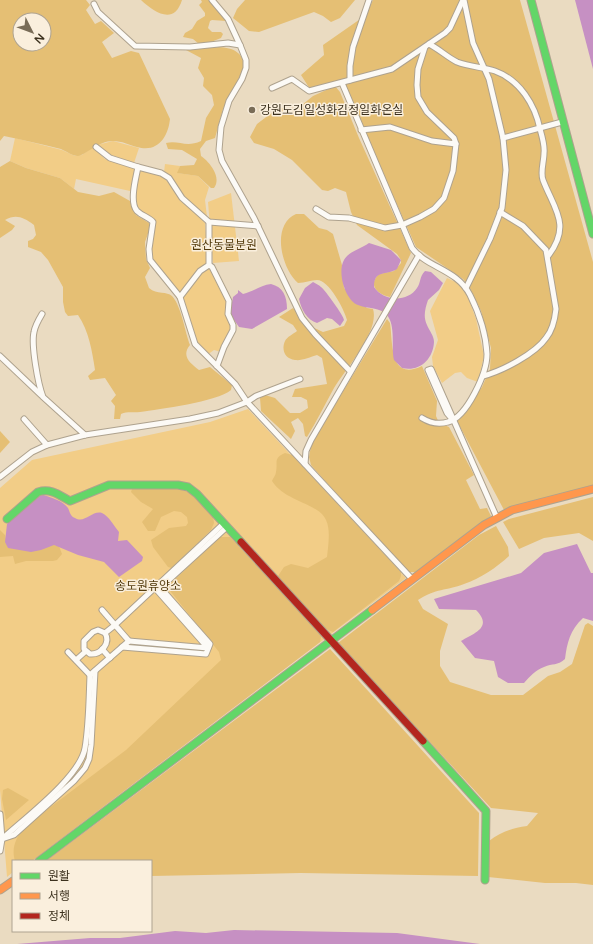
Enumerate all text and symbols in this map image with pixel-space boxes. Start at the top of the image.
north arrow [12,12,52,52]
text: N [31,31,47,46]
place label: 강원도김일성화김정일화온실 [260,103,404,117]
marker: 강원도김일성화김정일화온실 [247,105,257,115]
park label: 원산동물분원 [191,238,257,252]
park label: 송도원휴양소 [115,579,181,593]
legend [12,860,152,932]
text: 원활 [48,869,70,883]
text: 서행 [48,889,70,903]
text: 정체 [48,909,70,923]

